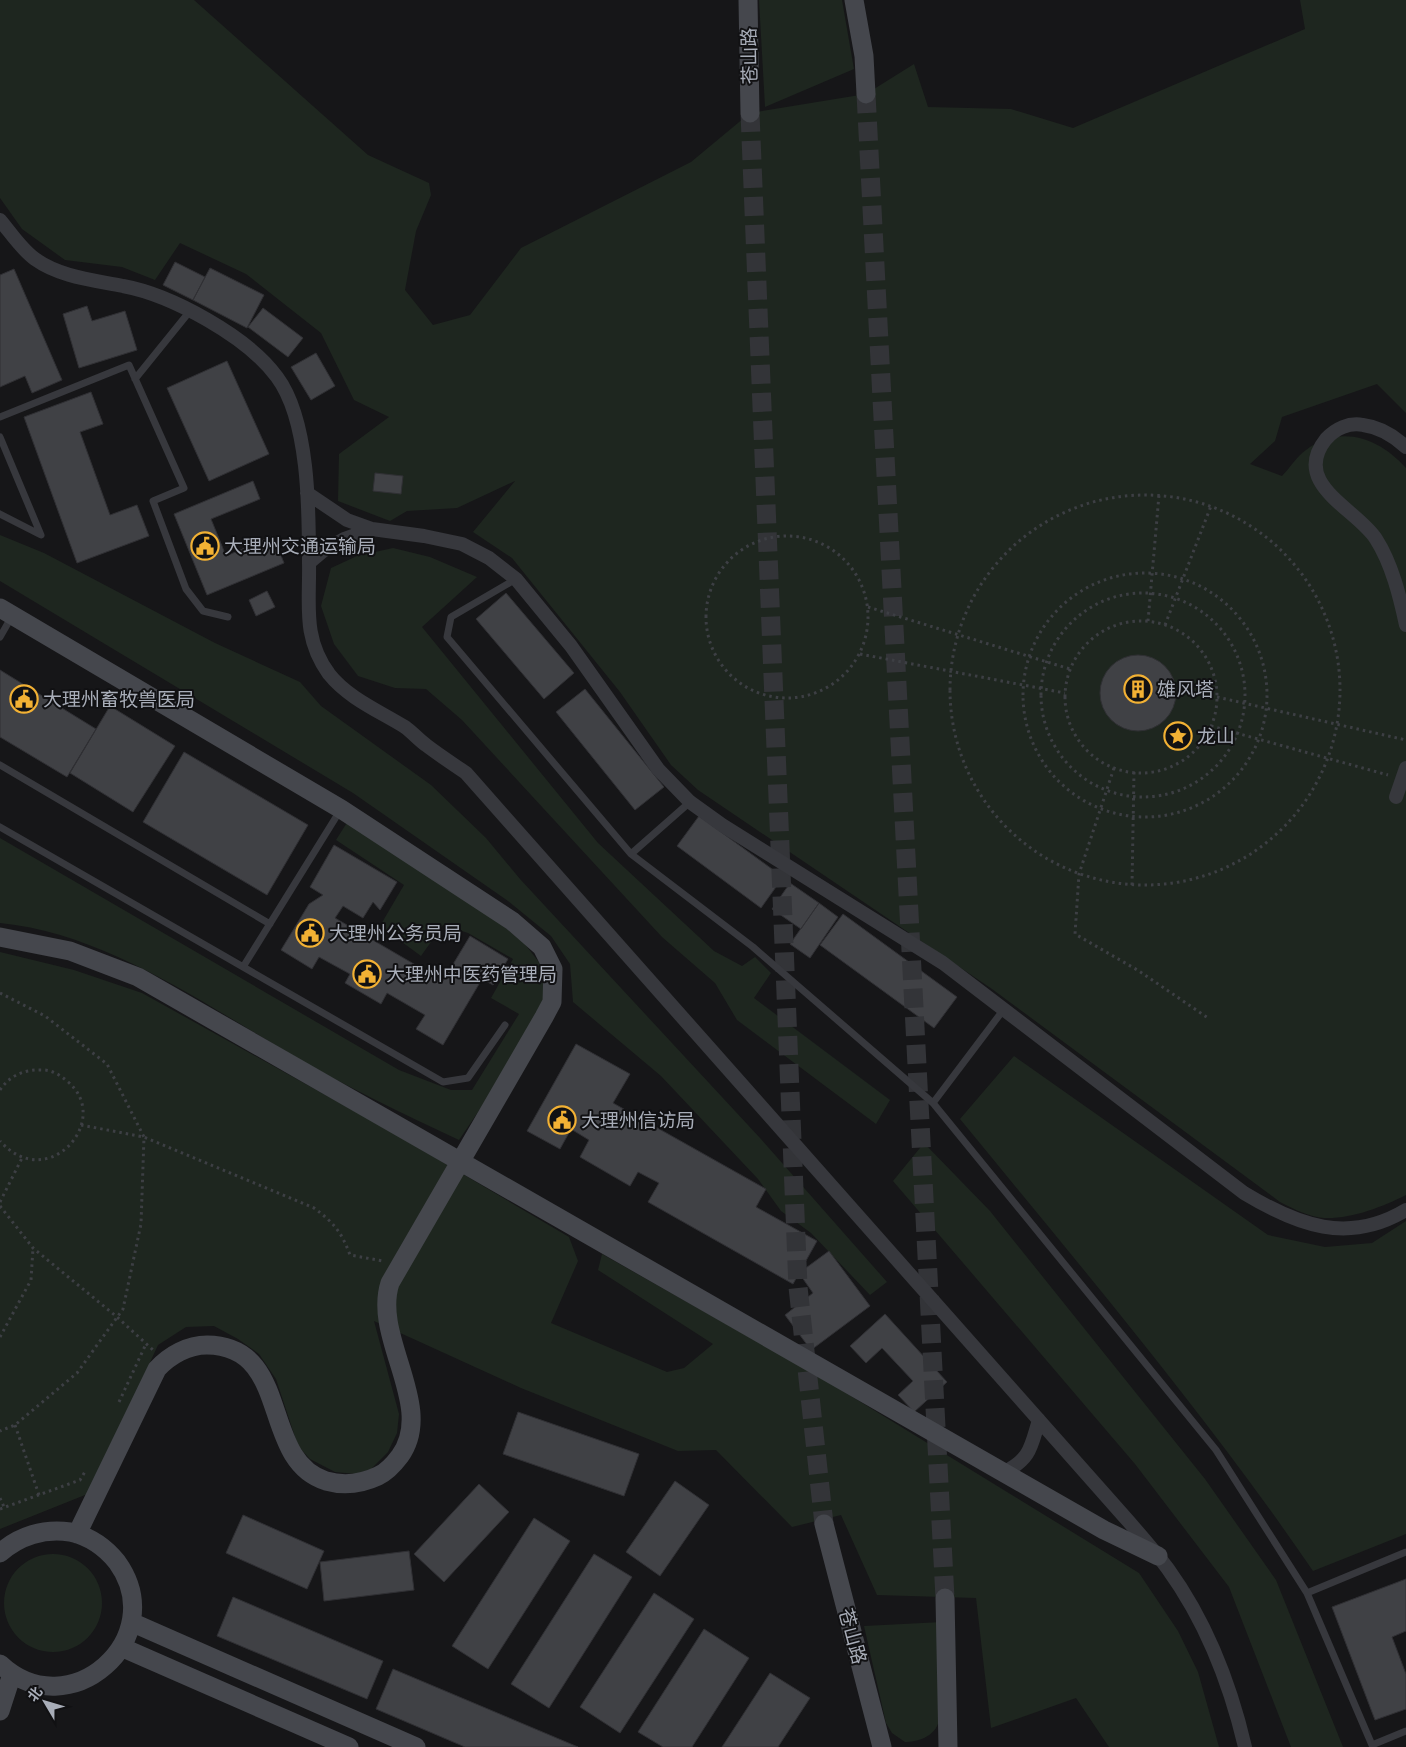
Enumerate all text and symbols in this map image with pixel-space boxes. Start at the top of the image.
street label: 苍山路 [737,27,760,85]
public building icon: 大理州交通运输局 [190,531,220,561]
place label: 大理州交通运输局 [224,534,376,557]
building icon: 雄风塔 [1123,674,1153,704]
place label: 雄风塔 [1157,677,1214,700]
public building icon: 大理州畜牧兽医局 [9,684,39,714]
place label: 大理州畜牧兽医局 [43,687,195,710]
place icon: 龙山 [1163,721,1193,751]
place label: 龙山 [1197,724,1235,747]
public building icon: 大理州公务员局 [295,918,325,948]
place label: 大理州公务员局 [329,921,462,944]
public building icon: 大理州中医药管理局 [352,959,382,989]
place label: 大理州中医药管理局 [386,962,557,985]
public building icon: 大理州信访局 [547,1105,577,1135]
place label: 大理州信访局 [581,1108,695,1131]
street label: 苍山路 [835,1605,872,1666]
north arrow [20,1677,70,1727]
text: 北 [23,1683,45,1704]

